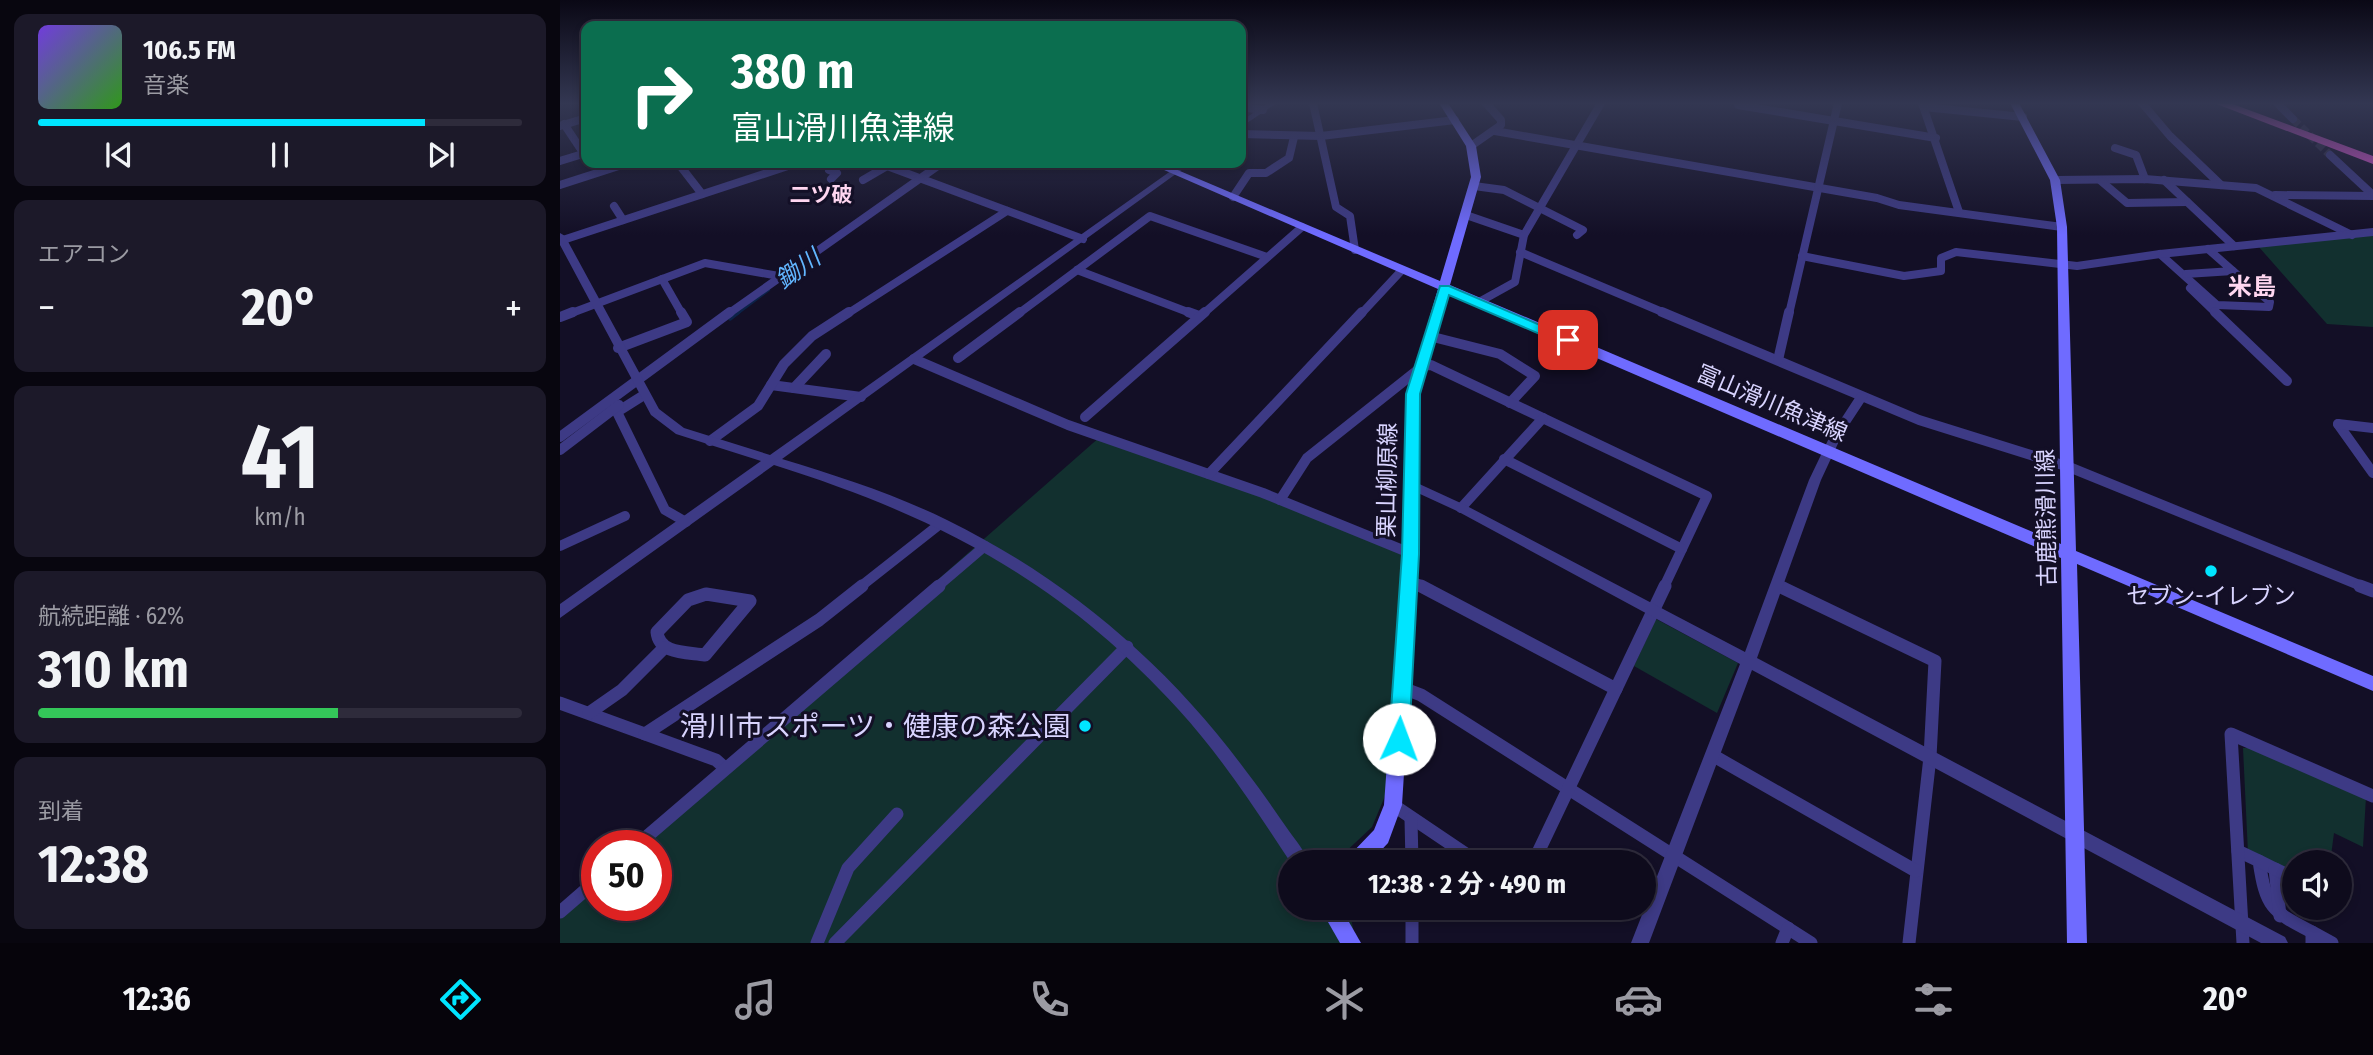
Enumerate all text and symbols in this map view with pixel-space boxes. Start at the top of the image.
text: 106.5 FM [143,35,236,66]
text: 380 m [731,42,854,101]
icon: right [616,49,707,140]
text: 音楽 [143,71,189,99]
text: 富山滑川魚津線 [731,109,955,147]
icon: previous [100,136,138,174]
icon: pause [261,136,299,174]
icon: next [422,136,460,174]
district label: 二ツ破 [790,182,853,208]
text: エアコン [38,240,130,268]
water label: 鋤川 [770,242,828,294]
district label: 米島 [2228,273,2276,301]
text: 20° [242,276,318,339]
text: − [38,285,55,331]
text: + [505,285,522,331]
pin [1538,310,1598,370]
icon: arrive [1549,321,1587,359]
street label: 富山滑川魚津線 [1692,359,1852,447]
text: 41 [240,403,320,512]
street label: 栗山柳原線 [1372,422,1402,538]
street label: 古鹿熊滑川線 [2031,449,2061,587]
text: km/h [254,503,306,531]
marker: セブン-イレブン [2203,563,2219,579]
place label: セブン-イレブン [2126,582,2296,610]
text: 航続距離 · 62% [38,602,184,630]
text: 310 km [38,638,189,701]
position arrow [1362,702,1436,776]
place label: 滑川市スポーツ・健康の森公園 [680,710,1071,743]
marker: 滑川市スポーツ・健康の森公園 [1077,718,1093,734]
text: 到着 [38,797,84,825]
speed limit sign: 50 [581,830,672,921]
text: 12:38 [38,833,149,896]
map controls [2282,850,2352,920]
button: sound [2282,850,2352,920]
text: 12:38 · 2 分 · 490 m [1368,869,1566,900]
icon: directions [436,975,485,1024]
icon: music [731,975,780,1024]
icon: phone [1025,975,1074,1024]
icon: climate [1320,975,1369,1024]
icon: car [1614,975,1663,1024]
icon: filters [1909,975,1958,1024]
text: 12:36 [123,980,191,1018]
text: 20° [2203,980,2250,1018]

